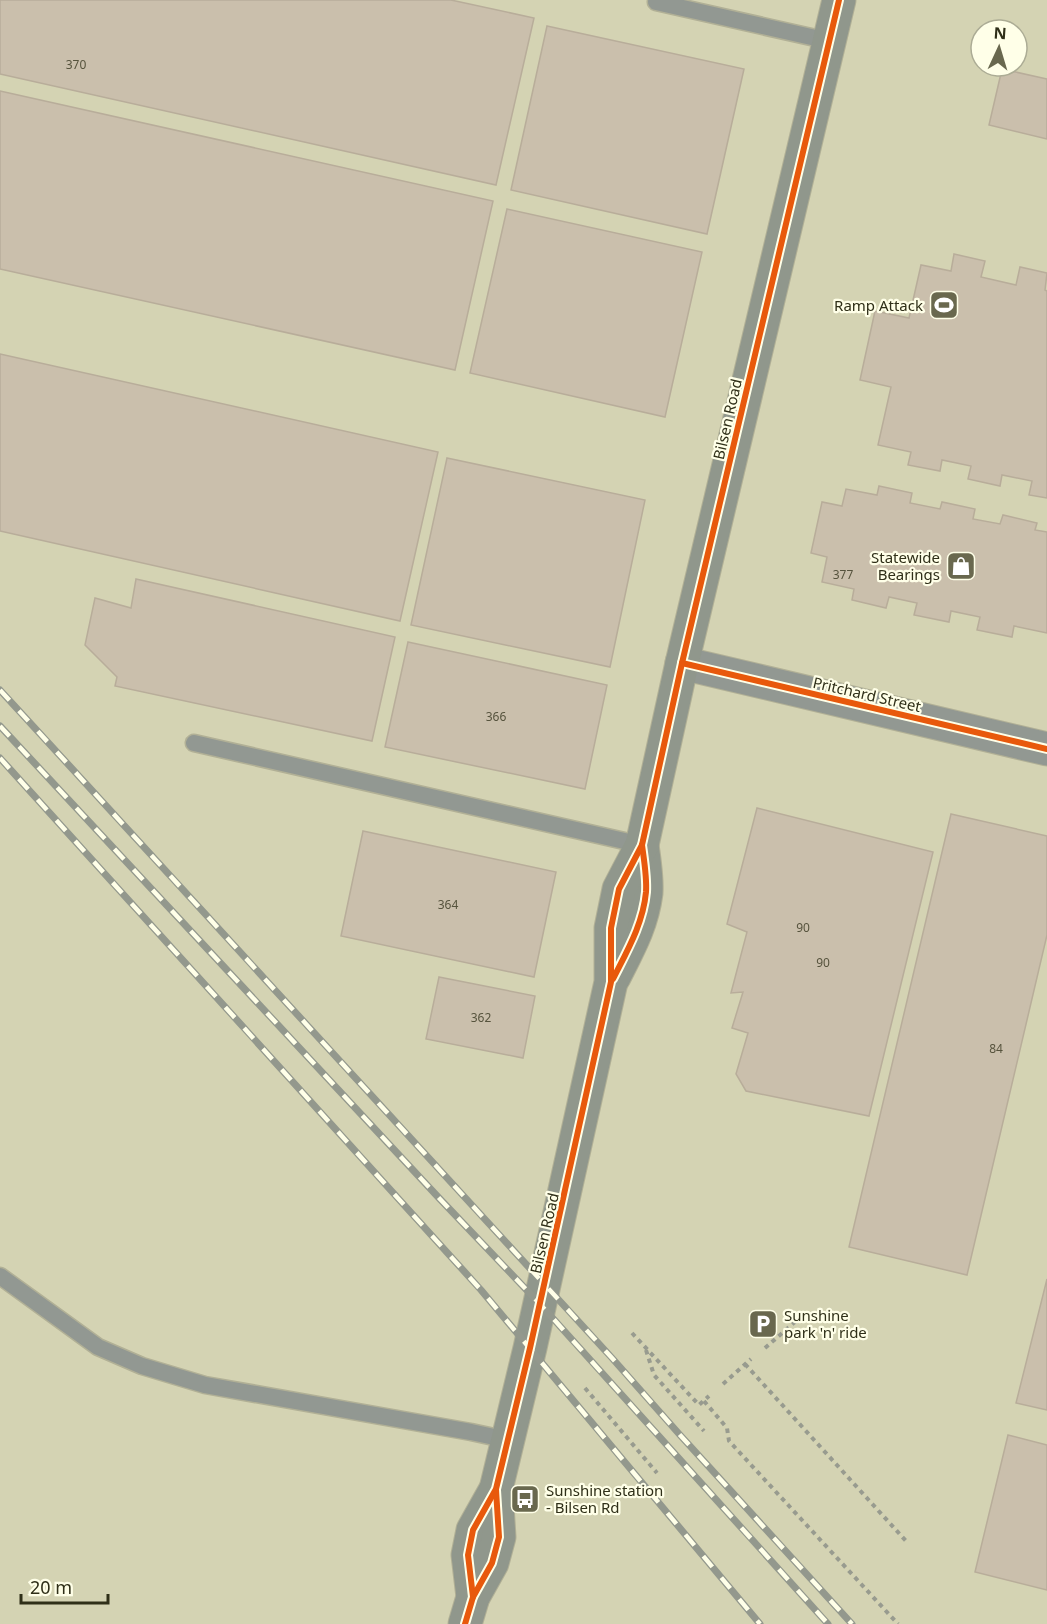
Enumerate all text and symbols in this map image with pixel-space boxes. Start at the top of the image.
north arrow [969,18,1029,78]
text: N [993,22,1007,44]
house number: 370 [66,56,86,73]
sports icon: Ramp Attack [928,289,960,321]
place label: Ramp Attack [834,295,923,315]
street label: Bilsen Road [708,377,746,461]
place label: Statewide Bearings [871,547,940,584]
shop icon: Statewide Bearings [945,550,977,582]
house number: 377 [833,566,853,583]
street label: Pritchard Street [811,672,924,716]
house number: 366 [486,708,506,725]
house number: 364 [438,896,458,913]
house number: 90 [796,919,810,936]
house number: 90 [816,954,830,971]
house number: 362 [471,1009,491,1026]
house number: 84 [989,1040,1003,1057]
street label: Bilsen Road [525,1191,563,1275]
place label: Sunshine park 'n' ride [784,1305,867,1342]
parking icon: Sunshine park 'n' ride [747,1308,779,1340]
place label: Sunshine station - Bilsen Rd [546,1480,663,1517]
bus stop icon: Sunshine station - Bilsen Rd [509,1483,541,1515]
scale bar [21,1567,108,1605]
text: 20 m [30,1575,72,1599]

